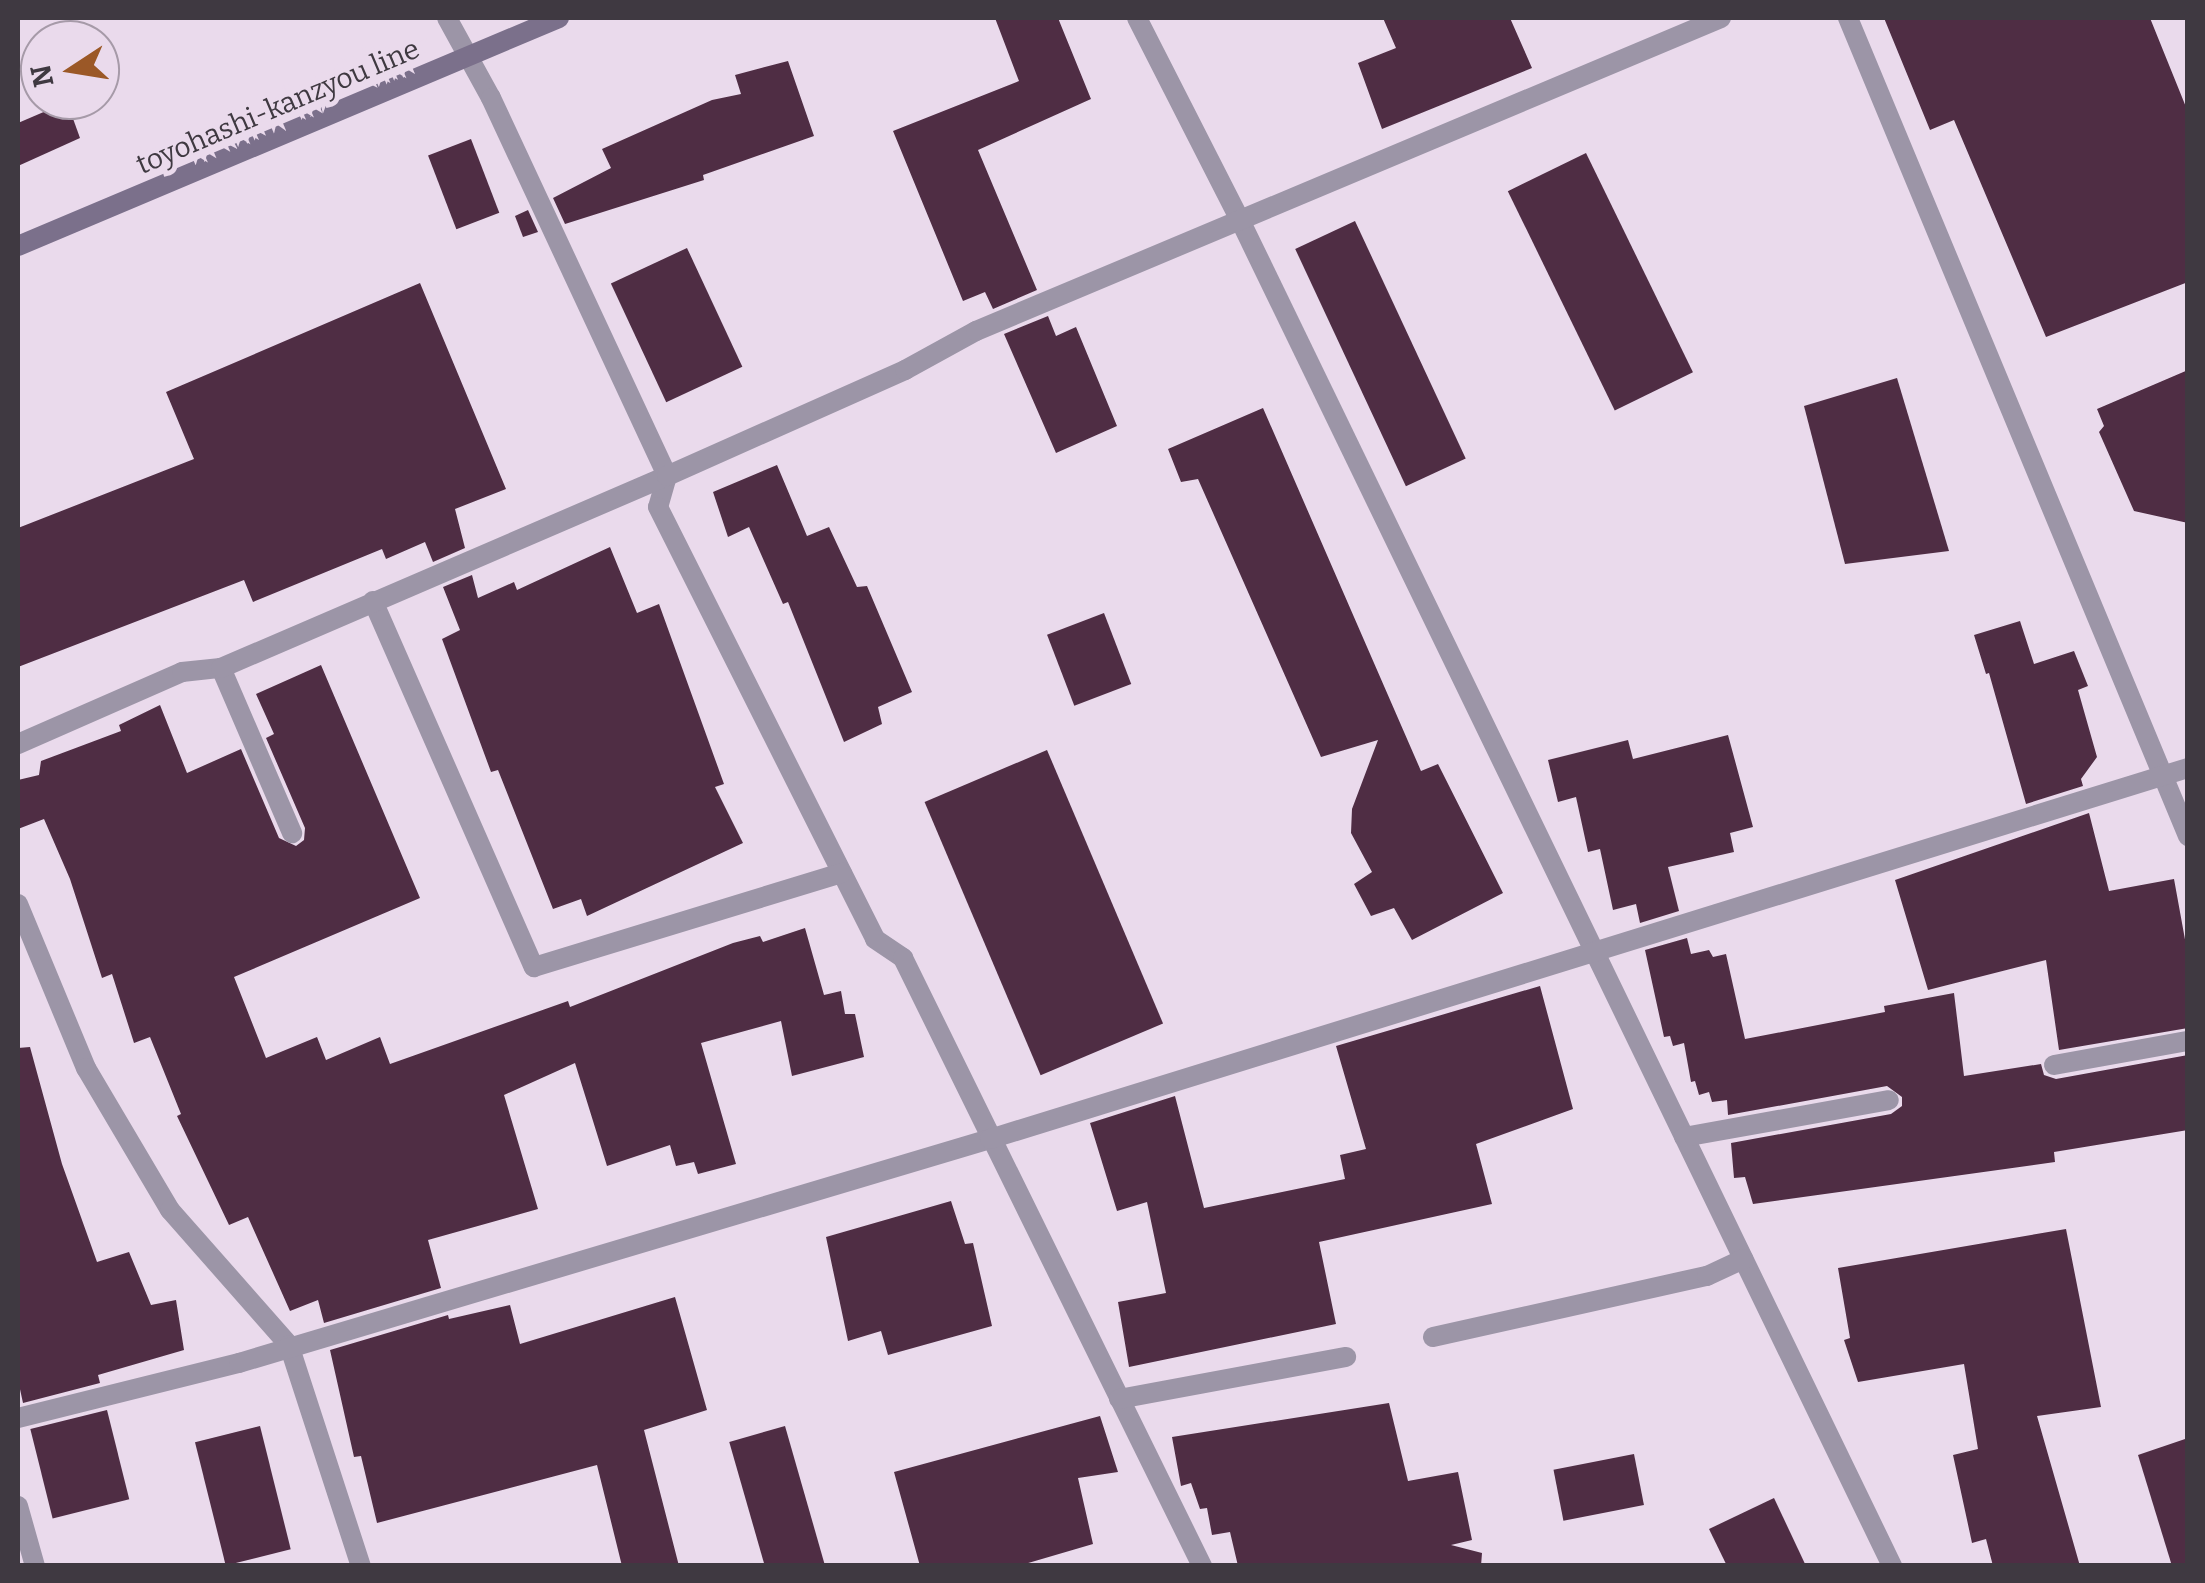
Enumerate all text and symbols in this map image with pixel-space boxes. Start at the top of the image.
north arrow [20,20,120,120]
street label: toyohashi-kanzyou line [131,32,425,182]
text: N [24,62,61,90]

